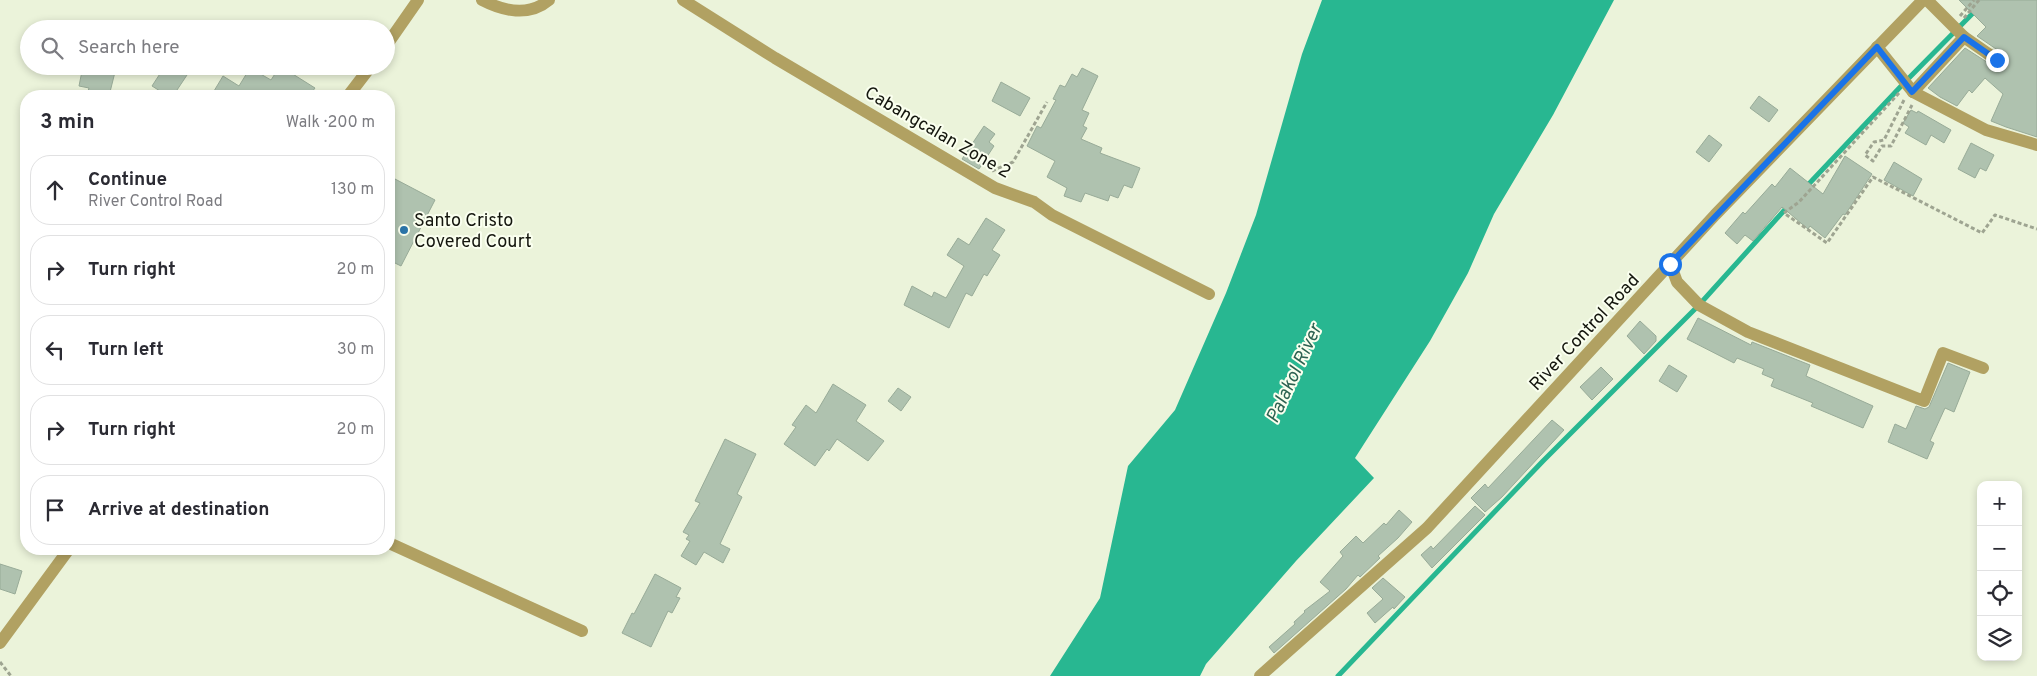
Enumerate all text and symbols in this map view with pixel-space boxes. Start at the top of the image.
search box [20,20,395,75]
icon: search [38,34,66,62]
text: Search here [78,36,180,60]
route end [1986,49,2009,72]
street label: Cabangcalan Zone 2 [860,82,1015,185]
text: 3 min [40,109,95,136]
text: Walk · 200 m [286,113,375,133]
text: Continue [88,168,167,192]
icon: ahead [41,176,69,204]
text: 130 m [331,180,374,200]
text: River Control Road [88,192,223,212]
place label: Santo Cristo Covered Court [414,210,532,254]
marker: Santo Cristo Covered Court [398,224,410,236]
route start [1659,253,1682,276]
icon: right [41,256,69,284]
text: Turn right [88,258,176,282]
text: 20 m [337,260,374,280]
street label: River Control Road [1525,270,1645,396]
water label: Palakol River [1261,319,1329,427]
icon: left [41,336,69,364]
text: Turn left [88,338,164,362]
text: 30 m [337,340,374,360]
icon: right [41,416,69,444]
text: Turn right [88,418,176,442]
text: 20 m [337,420,374,440]
map controls [1977,481,2022,661]
button: + [1977,481,2022,526]
icon: arrive [41,496,69,524]
text: Arrive at destination [88,498,269,522]
button: − [1977,526,2022,571]
button: locate [1977,571,2022,616]
button: layers [1977,616,2022,661]

